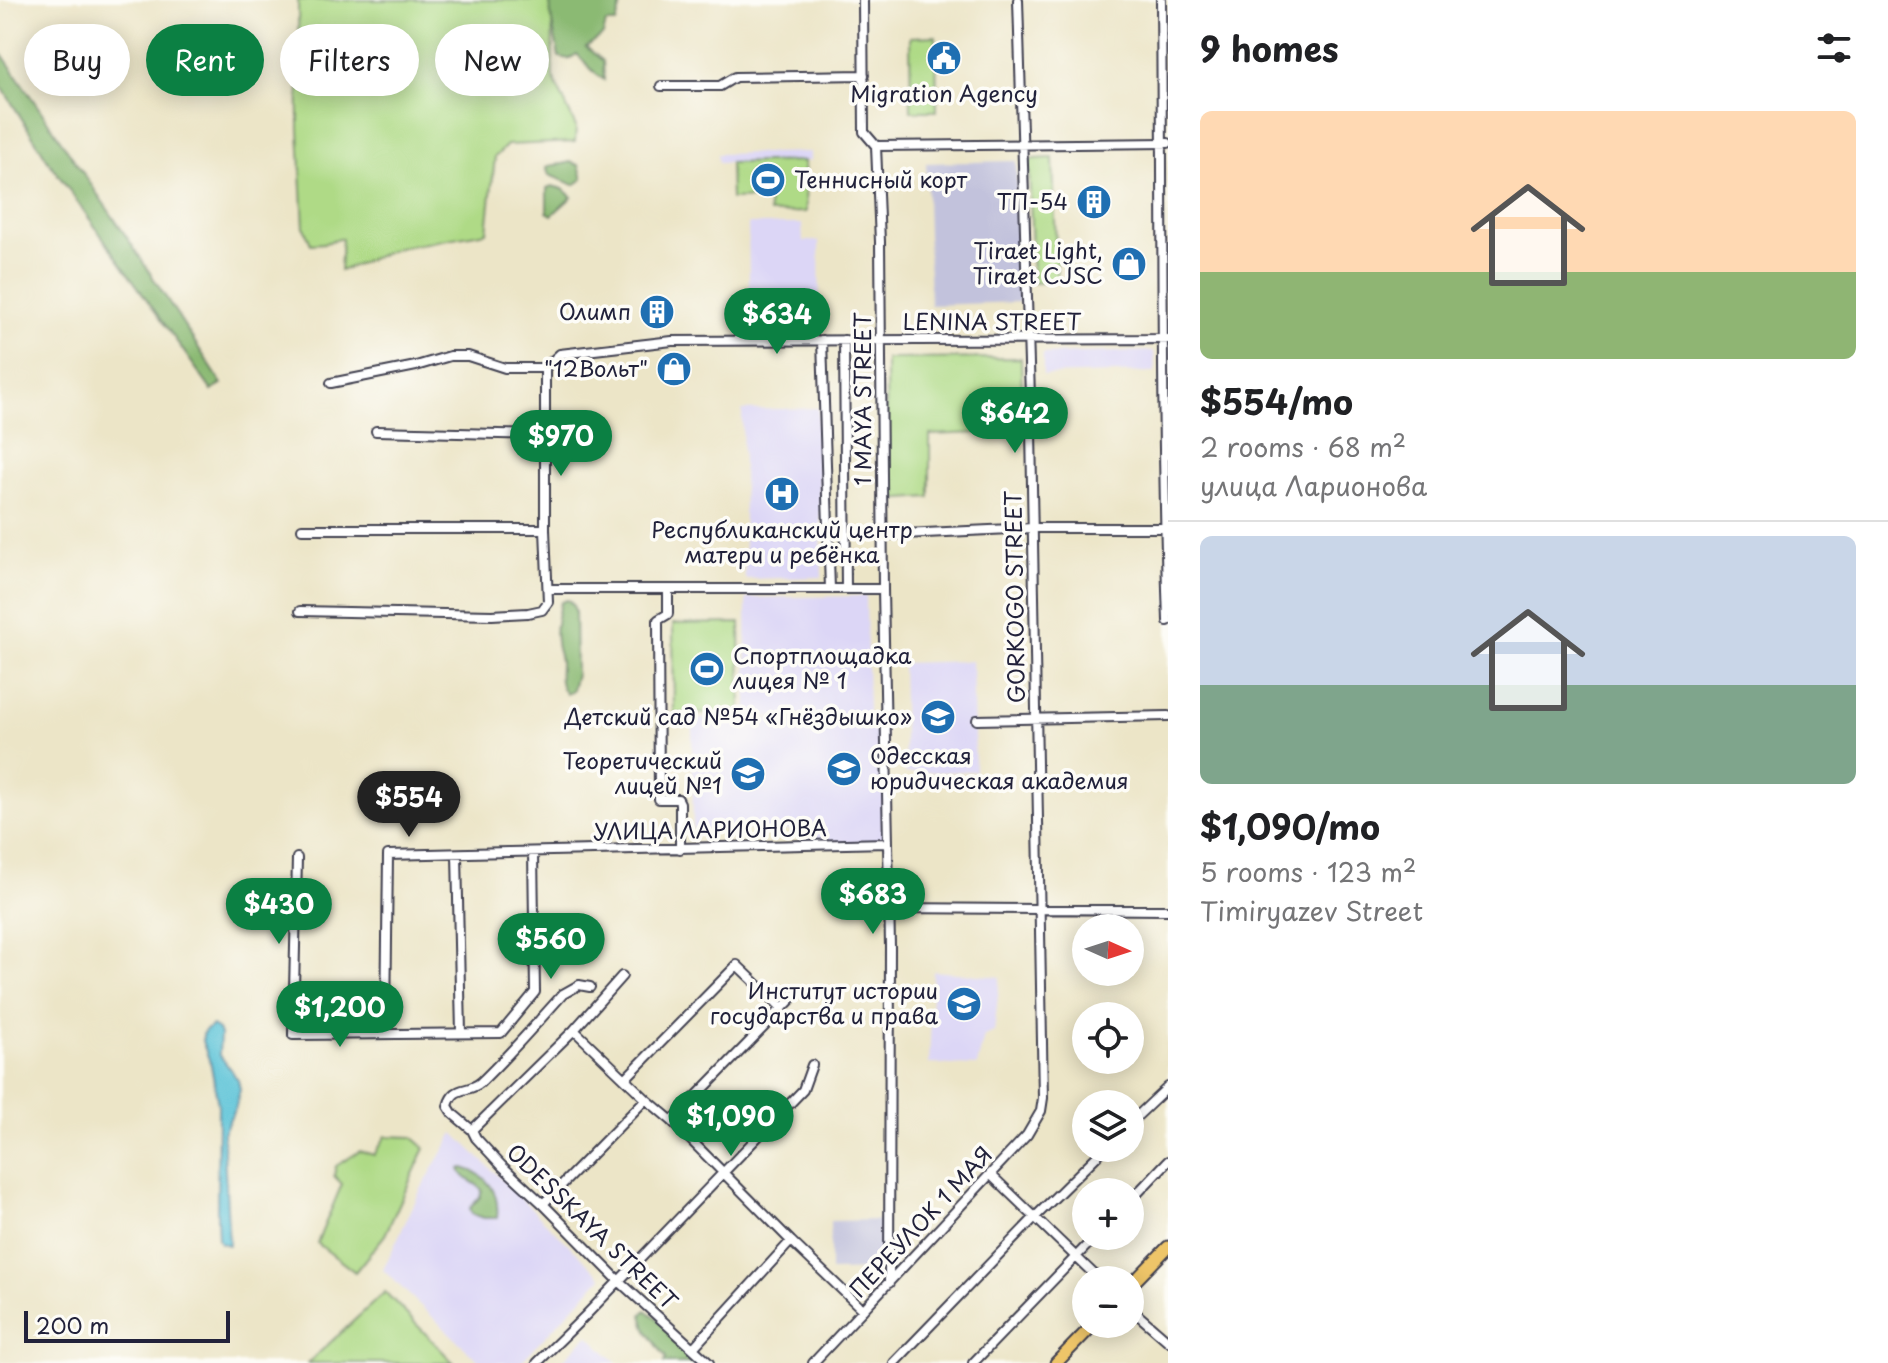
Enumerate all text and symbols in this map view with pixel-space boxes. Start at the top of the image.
text: 9 homes [1200,22,1339,74]
chip: Buy [24,24,130,96]
chip: Rent [146,24,264,96]
chip: Filters [280,24,419,96]
chip: New [435,24,549,96]
icon: filters [1812,26,1856,70]
public building icon: Migration Agency [925,39,963,77]
place label: Migration Agency [850,76,1038,109]
sports icon: Теннисный корт [749,161,787,199]
place label: Теннисный корт [794,162,968,195]
icon: home [1456,163,1600,307]
building icon: ТП-54 [1075,183,1113,221]
place label: ТП-54 [996,184,1068,217]
place label: Tiraet Light, Tiraet CJSC [972,233,1103,291]
shop icon: Tiraet Light, Tiraet CJSC [1110,245,1148,283]
pin: $634 [730,288,824,356]
building icon: Олимп [638,293,676,331]
place label: Олимп [559,294,631,327]
text: $634 [742,294,812,333]
street label: LENINA STREET [903,304,1081,337]
street label: 1 MAYA STREET [845,312,878,486]
shop icon: "12Вольт" [655,350,693,388]
place label: "12Вольт" [544,351,648,384]
text: $554/mo [1200,375,1353,427]
pin: $642 [968,387,1062,455]
text: $642 [980,393,1050,432]
pin: $970 [514,410,608,478]
text: $970 [528,416,594,455]
text: 2 rooms · 68 m² [1200,427,1406,466]
text: улица Ларионова [1200,466,1427,505]
hospital icon: Республиканский центр матери и ребёнка [763,475,801,513]
street label: GORKOGO STREET [995,490,1032,704]
place label: Республиканский центр матери и ребёнка [651,512,913,570]
icon: home [1456,588,1600,732]
place label: Спортплощадка лицея № 1 [732,638,912,696]
sports icon: Спортплощадка лицея № 1 [688,650,726,688]
school or university icon: Детский сад №54 «Гнёздышко» [919,698,957,736]
place label: Детский сад №54 «Гнёздышко» [564,699,912,732]
place label: Одесская юридическая академия [870,738,1129,796]
place label: Теоретический лицей №1 [562,743,722,801]
school or university icon: Одесская юридическая академия [825,750,863,788]
school or university icon: Теоретический лицей №1 [729,755,767,793]
pin: $554 [362,771,456,839]
text: $554 [375,777,443,816]
text: $1,090/mo [1200,800,1380,852]
street label: УЛИЦА ЛАРИОНОВА [593,810,827,847]
text: 5 rooms · 123 m² [1200,852,1416,891]
pin: $683 [826,868,920,936]
text: $683 [839,874,907,913]
pin: $430 [232,878,326,946]
text: $430 [244,884,314,923]
text: Timiryazev Street [1200,891,1423,930]
pin: $560 [504,913,598,981]
north arrow [1072,914,1144,986]
map controls [1072,914,1144,1338]
text: $560 [516,919,586,958]
place label: Институт истории государства и права [710,973,938,1031]
pin: $1,200 [275,981,405,1049]
school or university icon: Институт истории государства и права [945,985,983,1023]
text: $1,200 [294,987,386,1026]
button: locate [1072,1002,1144,1074]
pin: $1,090 [666,1090,796,1158]
button: layers [1072,1090,1144,1162]
text: $1,090 [687,1096,775,1135]
street label: ODESSKAYA STREET [500,1135,686,1316]
street label: ПЕРЕУЛОК 1 МАЯ [841,1138,999,1304]
button: + [1072,1178,1144,1250]
button: − [1072,1266,1144,1338]
scale bar [24,1307,230,1343]
text: 200 m [36,1308,109,1341]

